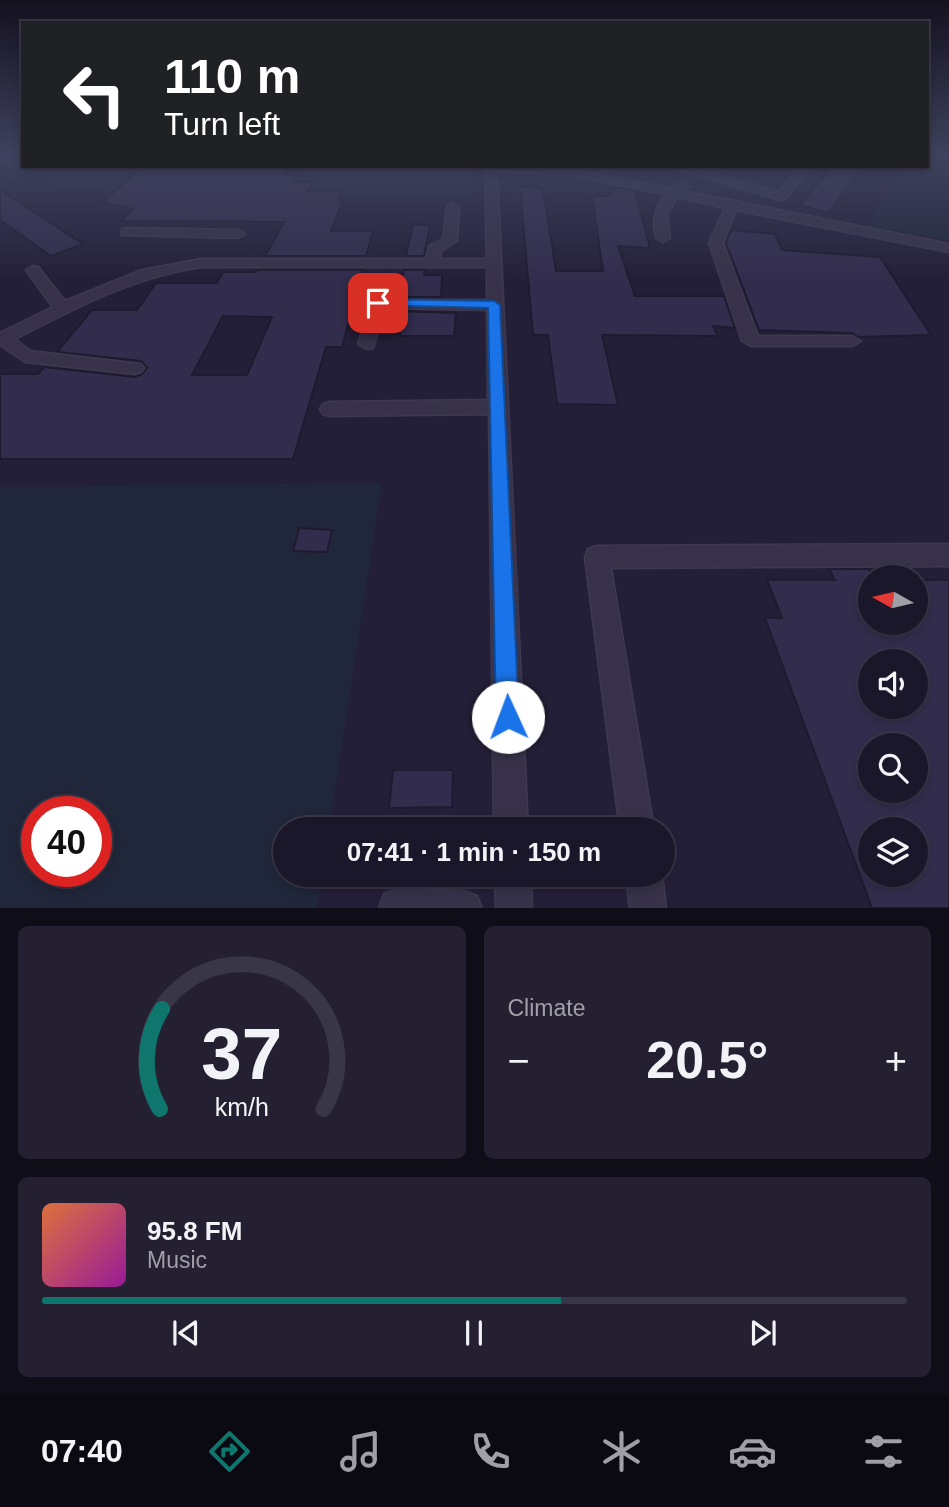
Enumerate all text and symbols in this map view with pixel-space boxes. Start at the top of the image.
icon: left [49,49,140,140]
text: 110 m [164,49,300,103]
text: Turn left [164,106,280,142]
pin [348,273,408,333]
icon: arrive [359,284,397,322]
north arrow [858,565,928,635]
map controls [858,565,928,887]
button: sound [858,649,928,719]
position arrow [471,680,545,754]
button: search [858,733,928,803]
speed limit sign: 40 [21,796,112,887]
button: layers [858,817,928,887]
text: 07:41 · 1 min · 150 m [347,837,601,867]
text: Climate [508,995,585,1021]
text: 37 [201,1013,282,1094]
text: 20.5° [646,1031,768,1089]
text: − [508,1040,530,1082]
text: + [885,1040,907,1082]
text: km/h [215,1092,269,1120]
text: 95.8 FM [147,1216,242,1246]
text: Music [147,1247,207,1273]
icon: previous [167,1314,205,1352]
icon: pause [455,1314,493,1352]
icon: next [744,1314,782,1352]
icon: directions [205,1427,254,1476]
icon: music [336,1427,385,1476]
icon: phone [466,1427,515,1476]
icon: climate [597,1427,646,1476]
icon: car [728,1427,777,1476]
icon: filters [859,1427,908,1476]
text: 07:40 [41,1433,123,1469]

